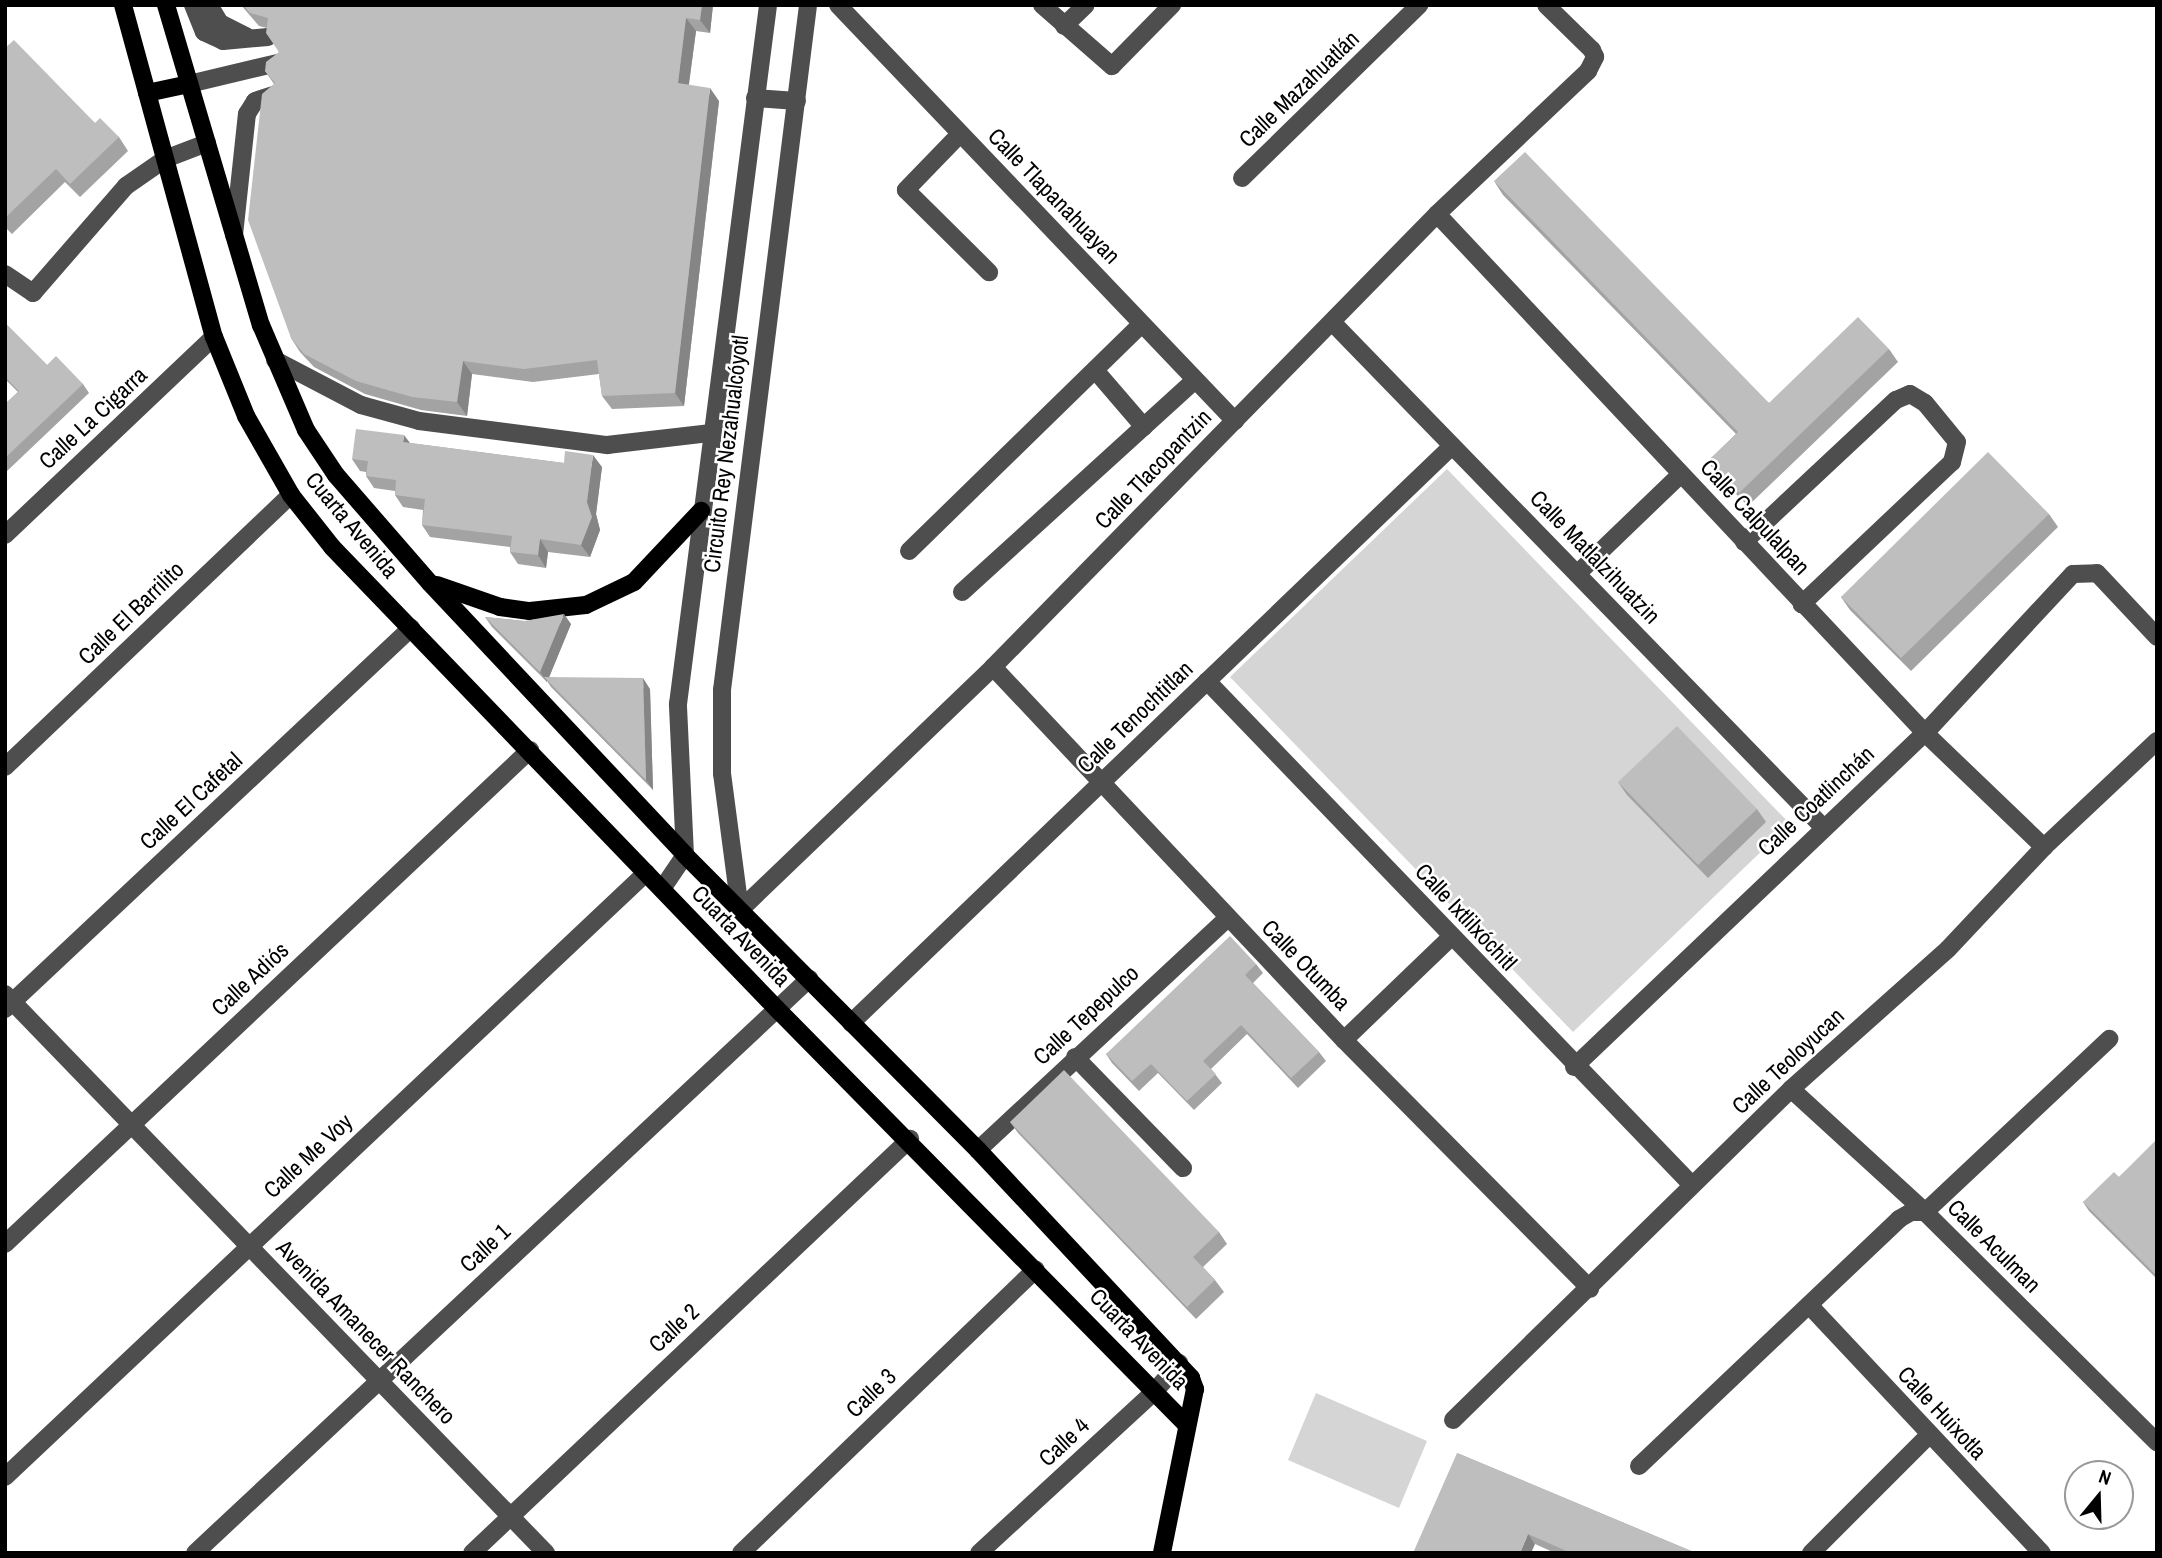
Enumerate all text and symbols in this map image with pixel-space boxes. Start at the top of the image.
street label: Calle Mazahuatlán [1233,25,1365,153]
street label: Calle Tlapanahuayan [982,122,1126,270]
street label: Circuito Rey Nezahualcóyotl [698,334,754,574]
street label: Calle La Cigarra [33,361,153,475]
street label: Calle Tlacopantzin [1089,403,1217,535]
street label: Calle Calpulalpan [1695,454,1815,580]
street label: Cuarta Avenida [299,466,405,584]
street label: Calle Matlalzihuatzin [1524,484,1666,630]
street label: Calle El Barrilito [72,556,190,670]
street label: Calle Tenochtitlan [1071,655,1199,779]
street label: Calle Coatlinchán [1752,740,1880,862]
street label: Calle El Cafetal [134,747,248,855]
street label: Calle Ixtlilxóchitl [1409,858,1523,976]
street label: Cuarta Avenida [686,879,796,993]
street label: Calle Otumba [1256,914,1356,1016]
street label: Calle Adiós [205,936,295,1022]
street label: Calle Tepepulco [1028,959,1144,1071]
street label: Calle Teoloyucan [1726,1002,1850,1120]
street label: Calle Me Voy [258,1108,358,1204]
street label: Calle Aculman [1941,1193,2047,1299]
street label: Calle 1 [454,1218,516,1278]
street label: Avenida Amanecer Ranchero [270,1234,462,1430]
street label: Cuarta Avenida [1084,1282,1194,1396]
street label: Calle 2 [643,1298,705,1358]
street label: Calle Huixotla [1892,1361,1992,1465]
street label: Calle 3 [840,1363,902,1423]
street label: Calle 4 [1033,1412,1095,1472]
north arrow [2064,1460,2134,1530]
text: N [2096,1463,2115,1491]

